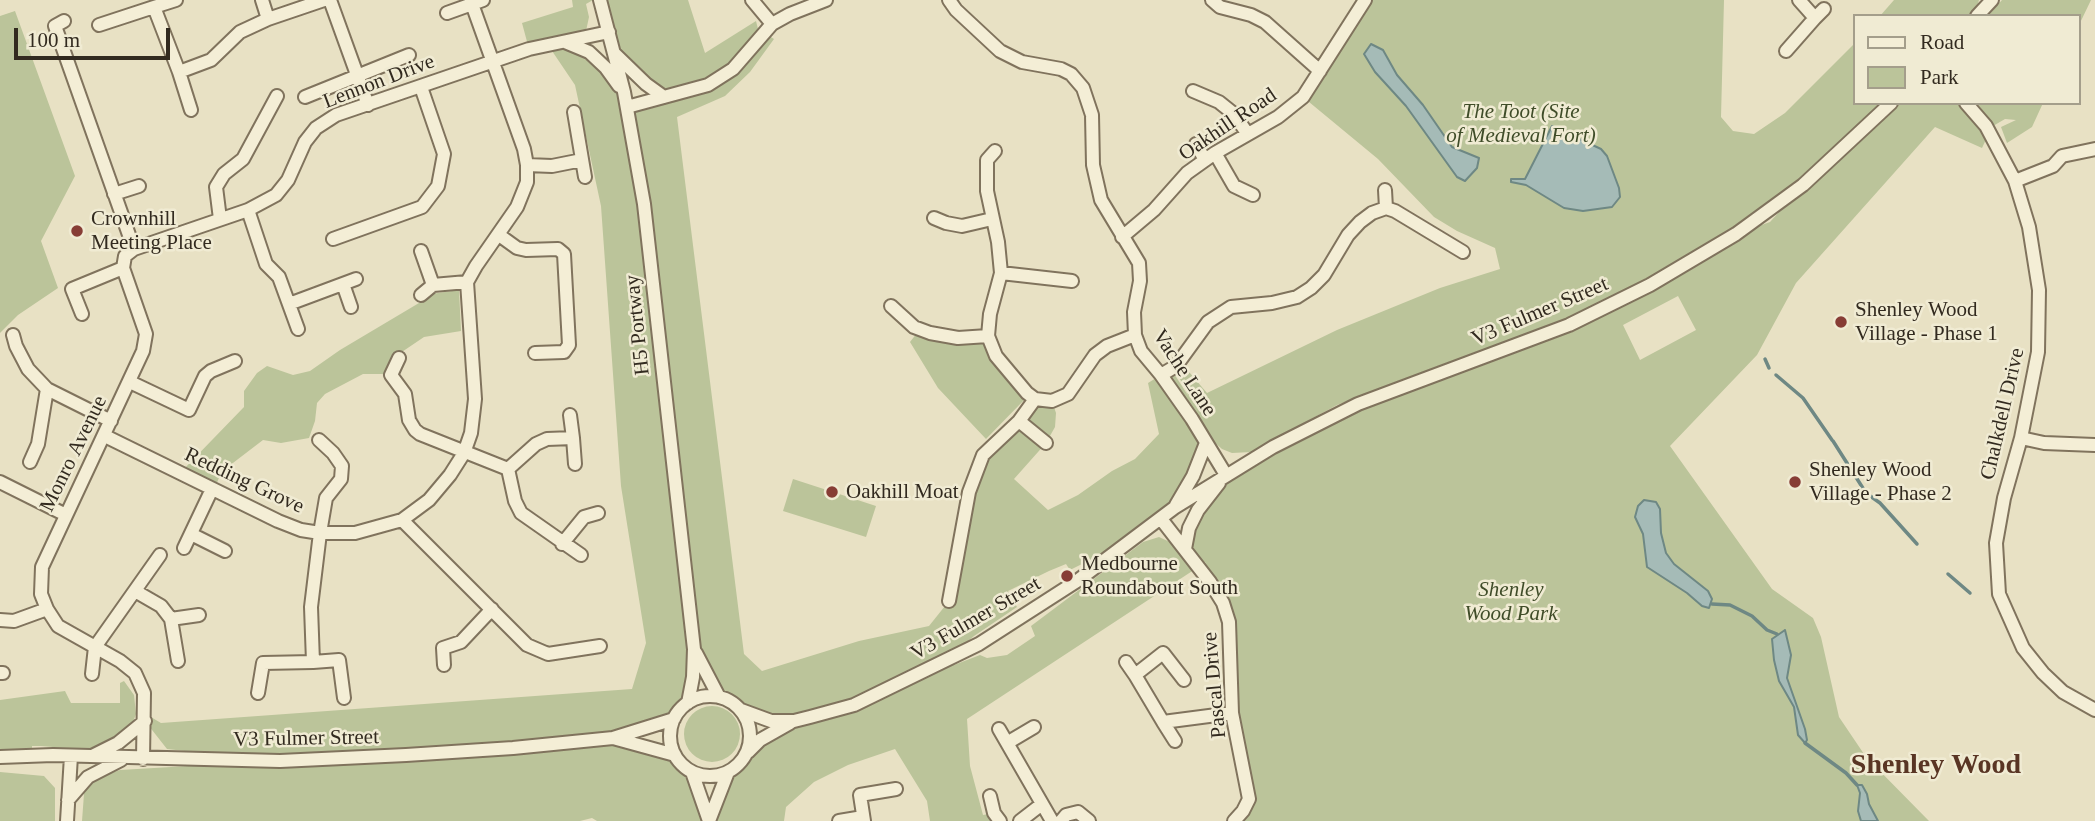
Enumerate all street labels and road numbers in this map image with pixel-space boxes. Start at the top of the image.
street label: Lennon Drive [320,49,438,115]
street label: Oakhill Road [1174,83,1282,167]
street label: V3 Fulmer Street [1468,272,1612,352]
street label: H5 Portway [620,274,656,376]
street label: Vache Lane [1147,325,1221,421]
street label: Chalkdell Drive [1976,346,2030,482]
street label: Monro Avenue [35,392,113,516]
street label: Redding Grove [180,442,308,520]
street label: V3 Fulmer Street [907,572,1045,666]
street label: Pascal Drive [1198,631,1232,739]
street label: V3 Fulmer Street [233,725,379,753]

